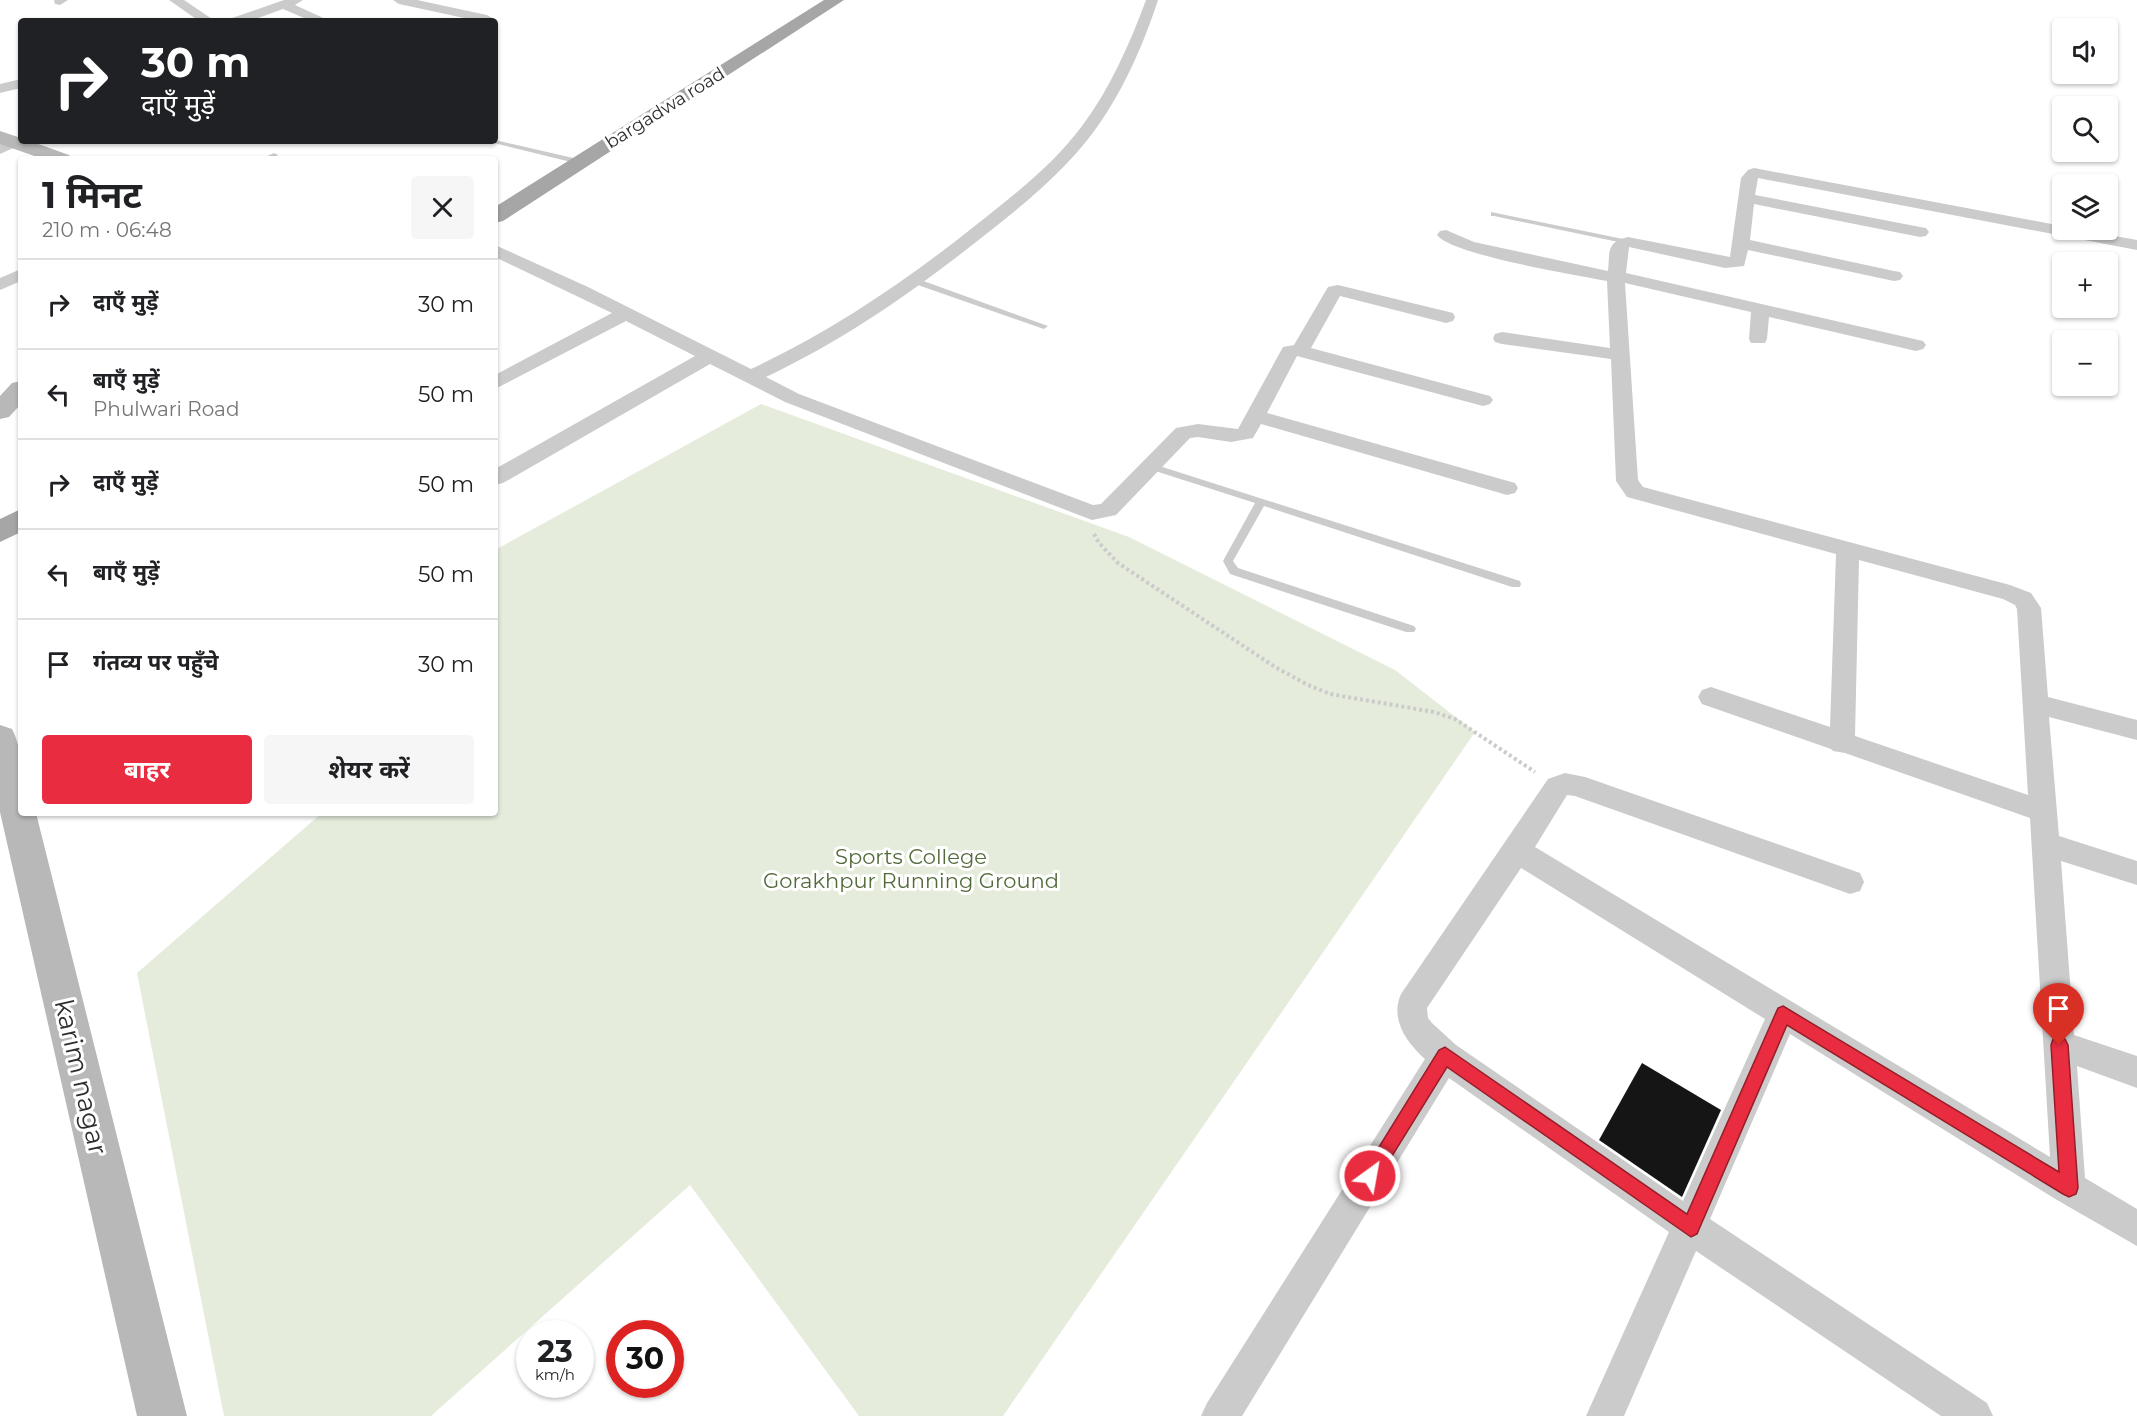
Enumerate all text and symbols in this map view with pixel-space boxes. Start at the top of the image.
map controls [2052,18,2118,396]
button: sound [2052,18,2118,84]
text: 30 m [141,36,250,88]
icon: right [42,42,120,120]
street label: bargadwa road [601,62,729,154]
text: दाएँ मुड़ें [141,88,215,121]
button: search [2052,96,2118,162]
text: 1 मिनट [42,173,142,217]
button: layers [2052,174,2118,240]
button: close [411,176,474,239]
text: 210 m · 06:48 [42,218,172,242]
button: + [2052,252,2118,318]
icon: right [42,288,75,321]
text: दाएँ मुड़ें [93,289,158,316]
text: 30 m [418,291,474,318]
button: − [2052,330,2118,396]
text: बाएँ मुड़ें [93,367,160,394]
icon: left [42,378,75,411]
text: 50 m [418,381,474,408]
text: Phulwari Road [93,397,239,421]
icon: right [42,468,75,501]
text: दाएँ मुड़ें [93,469,158,496]
text: 50 m [418,471,474,498]
icon: left [42,558,75,591]
text: बाएँ मुड़ें [93,559,160,586]
text: 50 m [418,561,474,588]
icon: arrive [42,648,75,681]
text: गंतव्य पर पहुँचे [93,649,219,676]
text: 30 m [418,651,474,678]
button: बाहर [42,735,252,804]
button: शेयर करें [264,735,474,804]
park label: Sports College Gorakhpur Running Ground [763,844,1059,893]
pin [2033,983,2084,1045]
icon: arrive [2042,992,2075,1025]
street label: karim nagar [48,996,114,1158]
position arrow [1338,1144,1402,1208]
speed limit sign: 30 [606,1320,684,1398]
text: 23 [537,1333,573,1370]
text: km/h [535,1365,575,1384]

